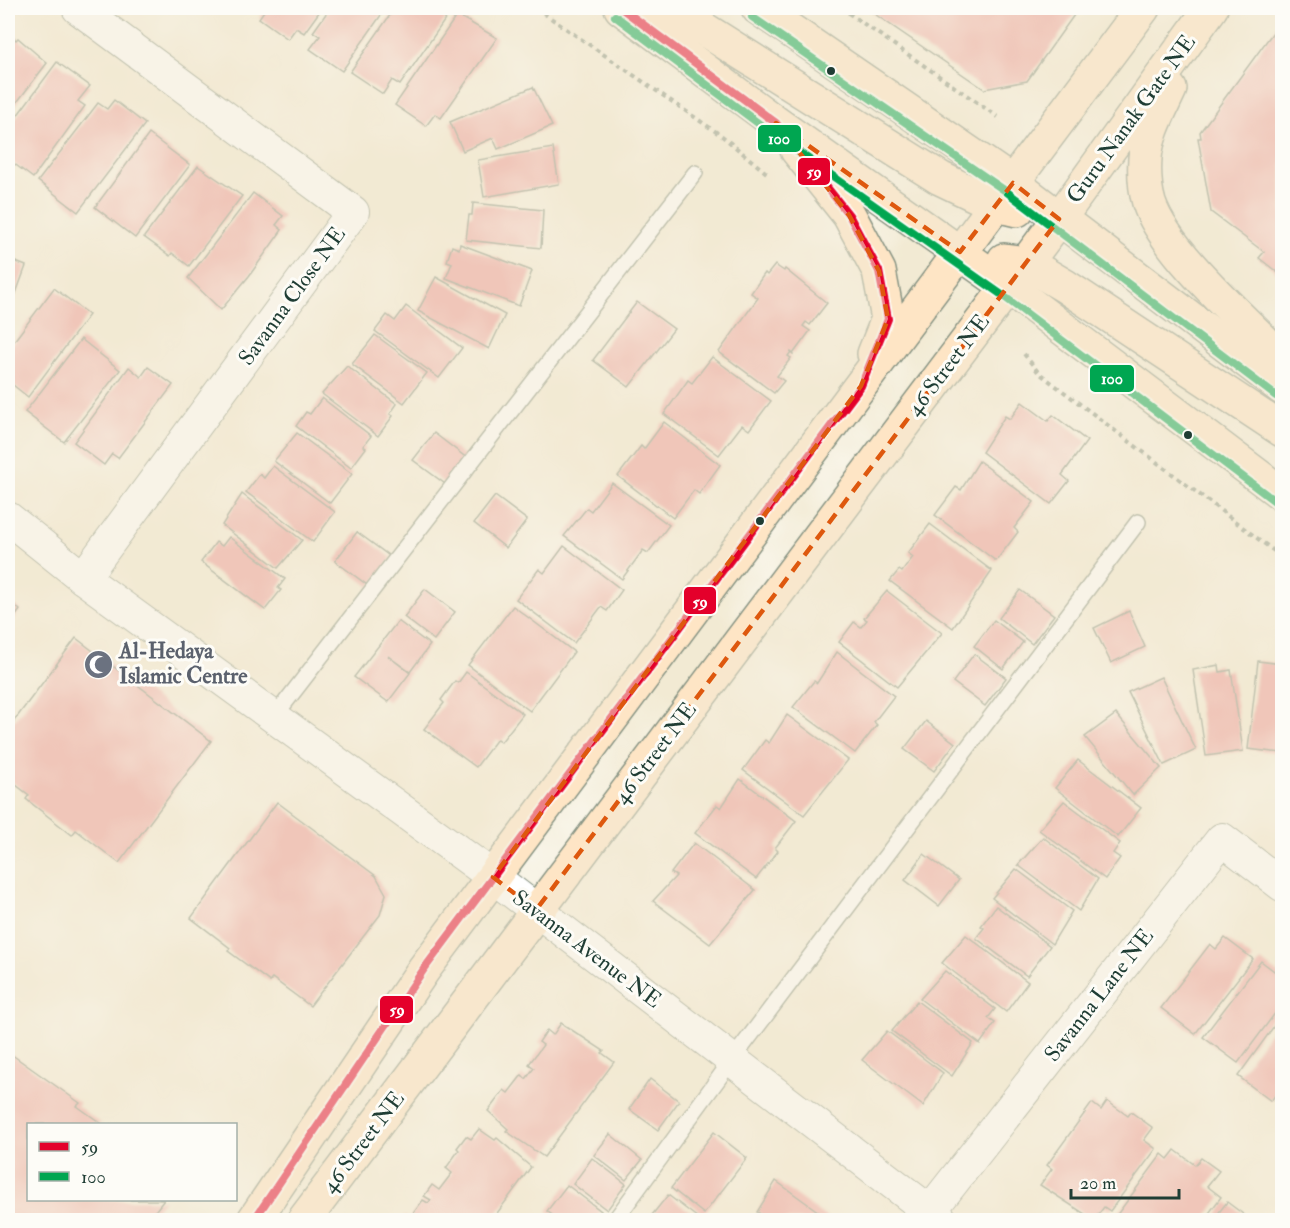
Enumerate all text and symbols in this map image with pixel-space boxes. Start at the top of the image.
street label: Guru Nanak Gate NE [1060,29,1202,209]
unlabelled marker [825,65,837,77]
line badge: 100 [757,124,802,153]
text: 100 [768,129,790,149]
line badge: 59 [797,157,831,186]
text: 59 [806,162,822,182]
street label: Savanna Close NE [232,221,352,371]
street label: 46 Street NE [900,308,996,422]
line badge: 100 [1089,364,1135,393]
text: 100 [1101,369,1123,389]
unlabelled marker [1182,429,1194,441]
unlabelled marker [754,515,766,527]
line badge: 59 [683,586,717,615]
text: 59 [692,592,708,612]
place label: Al-Hedaya Islamic Centre [118,637,248,690]
mosque icon: Al-Hedaya Islamic Centre [82,648,114,680]
street label: 46 Street NE [607,696,703,810]
street label: Savanna Avenue NE [507,884,667,1014]
street label: Savanna Lane NE [1038,923,1160,1067]
line badge: 59 [379,995,414,1024]
text: 59 [389,1000,405,1020]
street label: 46 Street NE [315,1085,411,1199]
legend [27,1123,237,1201]
text: 59 [81,1136,98,1159]
scale bar [1071,1162,1179,1200]
text: 100 [81,1166,106,1189]
text: 20 m [1080,1172,1116,1195]

